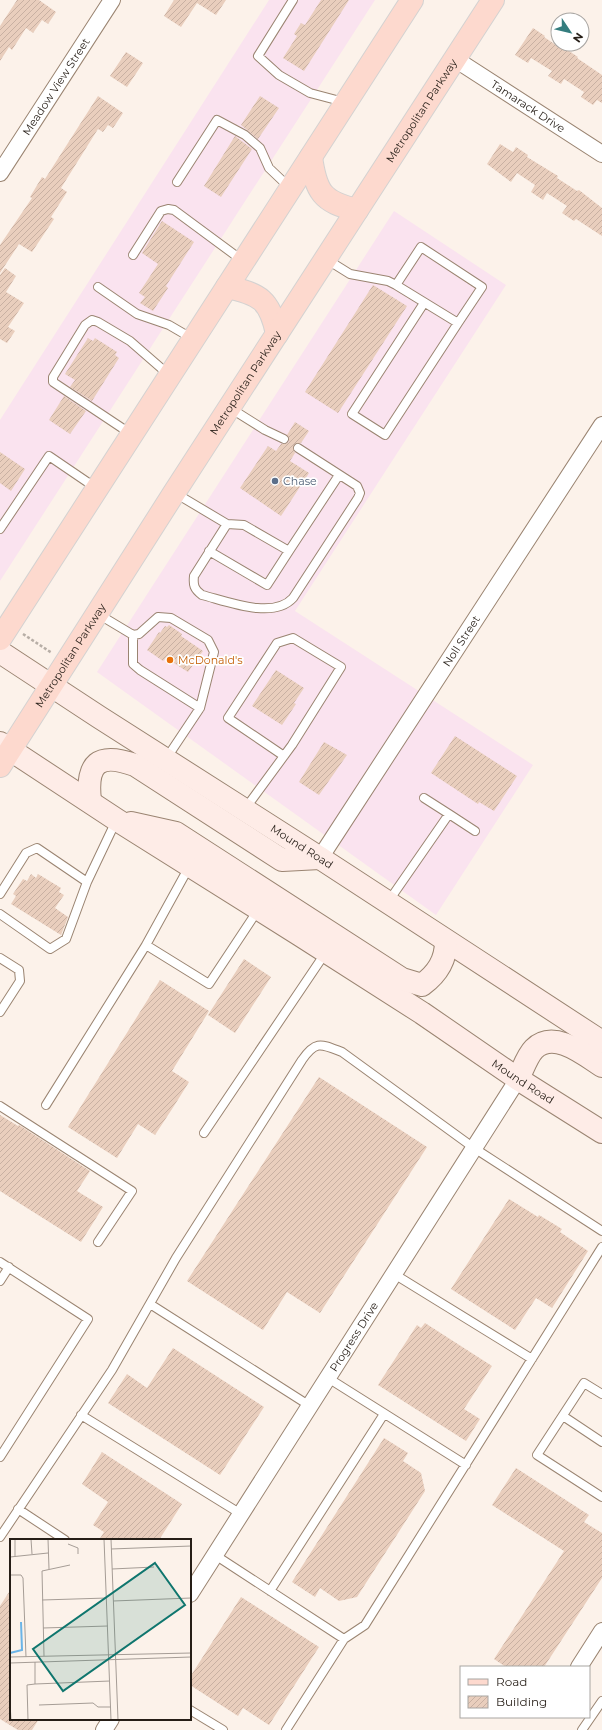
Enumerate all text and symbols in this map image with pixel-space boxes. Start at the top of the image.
north arrow [550,12,590,52]
text: N [570,30,586,45]
street label: Meadow View Street [19,35,93,138]
street label: Metropolitan Parkway [383,56,460,165]
street label: Tamarack Drive [488,77,568,136]
street label: Metropolitan Parkway [207,328,284,437]
place label: Chase [283,474,317,488]
marker: Chase [270,476,280,486]
street label: Metropolitan Parkway [32,601,109,710]
street label: Noll Street [440,612,483,669]
place label: McDonald's [178,653,243,667]
marker: McDonald's [165,655,175,665]
street label: Mound Road [268,821,336,872]
street label: Mound Road [489,1056,557,1107]
street label: Progress Drive [326,1299,381,1374]
inset map [10,1539,191,1720]
legend [460,1666,590,1718]
text: Road [496,1674,527,1689]
text: Building [496,1694,547,1709]

